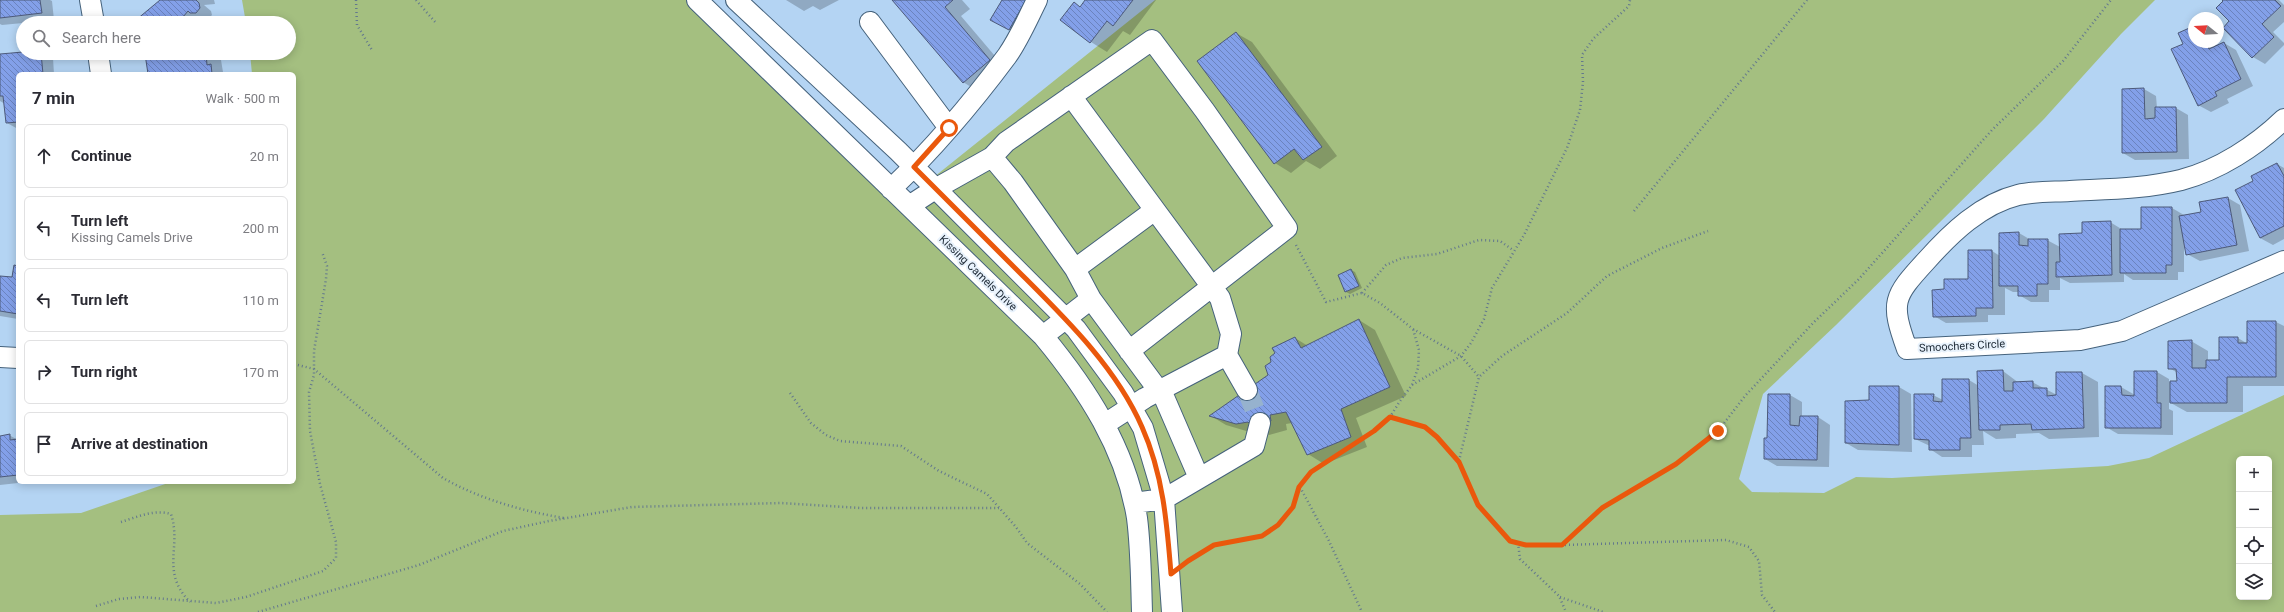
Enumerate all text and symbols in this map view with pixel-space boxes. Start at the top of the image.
north arrow [2188,12,2224,48]
search box [16,16,296,60]
icon: search [30,27,52,49]
text: Search here [62,29,141,47]
text: 7 min [32,88,75,108]
text: Walk · 500 m [205,91,280,106]
route start [940,119,958,137]
icon: ahead [33,145,55,167]
text: Continue [71,147,132,165]
text: 20 m [250,149,279,164]
text: Turn left [71,212,128,230]
icon: left [33,217,55,239]
text: 200 m [242,221,279,236]
text: Kissing Camels Drive [71,230,193,245]
street label: Kissing Camels Drive [936,233,1020,314]
icon: left [33,289,55,311]
text: Turn left [71,291,128,309]
text: 110 m [242,293,279,308]
street label: Smoochers Circle [1919,337,2006,355]
icon: right [33,361,55,383]
text: Turn right [71,363,137,381]
text: 170 m [242,365,279,380]
route end [1709,422,1727,440]
icon: arrive [33,433,55,455]
text: Arrive at destination [71,435,208,453]
map controls [2236,456,2272,600]
button: + [2236,456,2272,492]
button: − [2236,492,2272,528]
button: locate [2236,528,2272,564]
button: layers [2236,564,2272,600]

